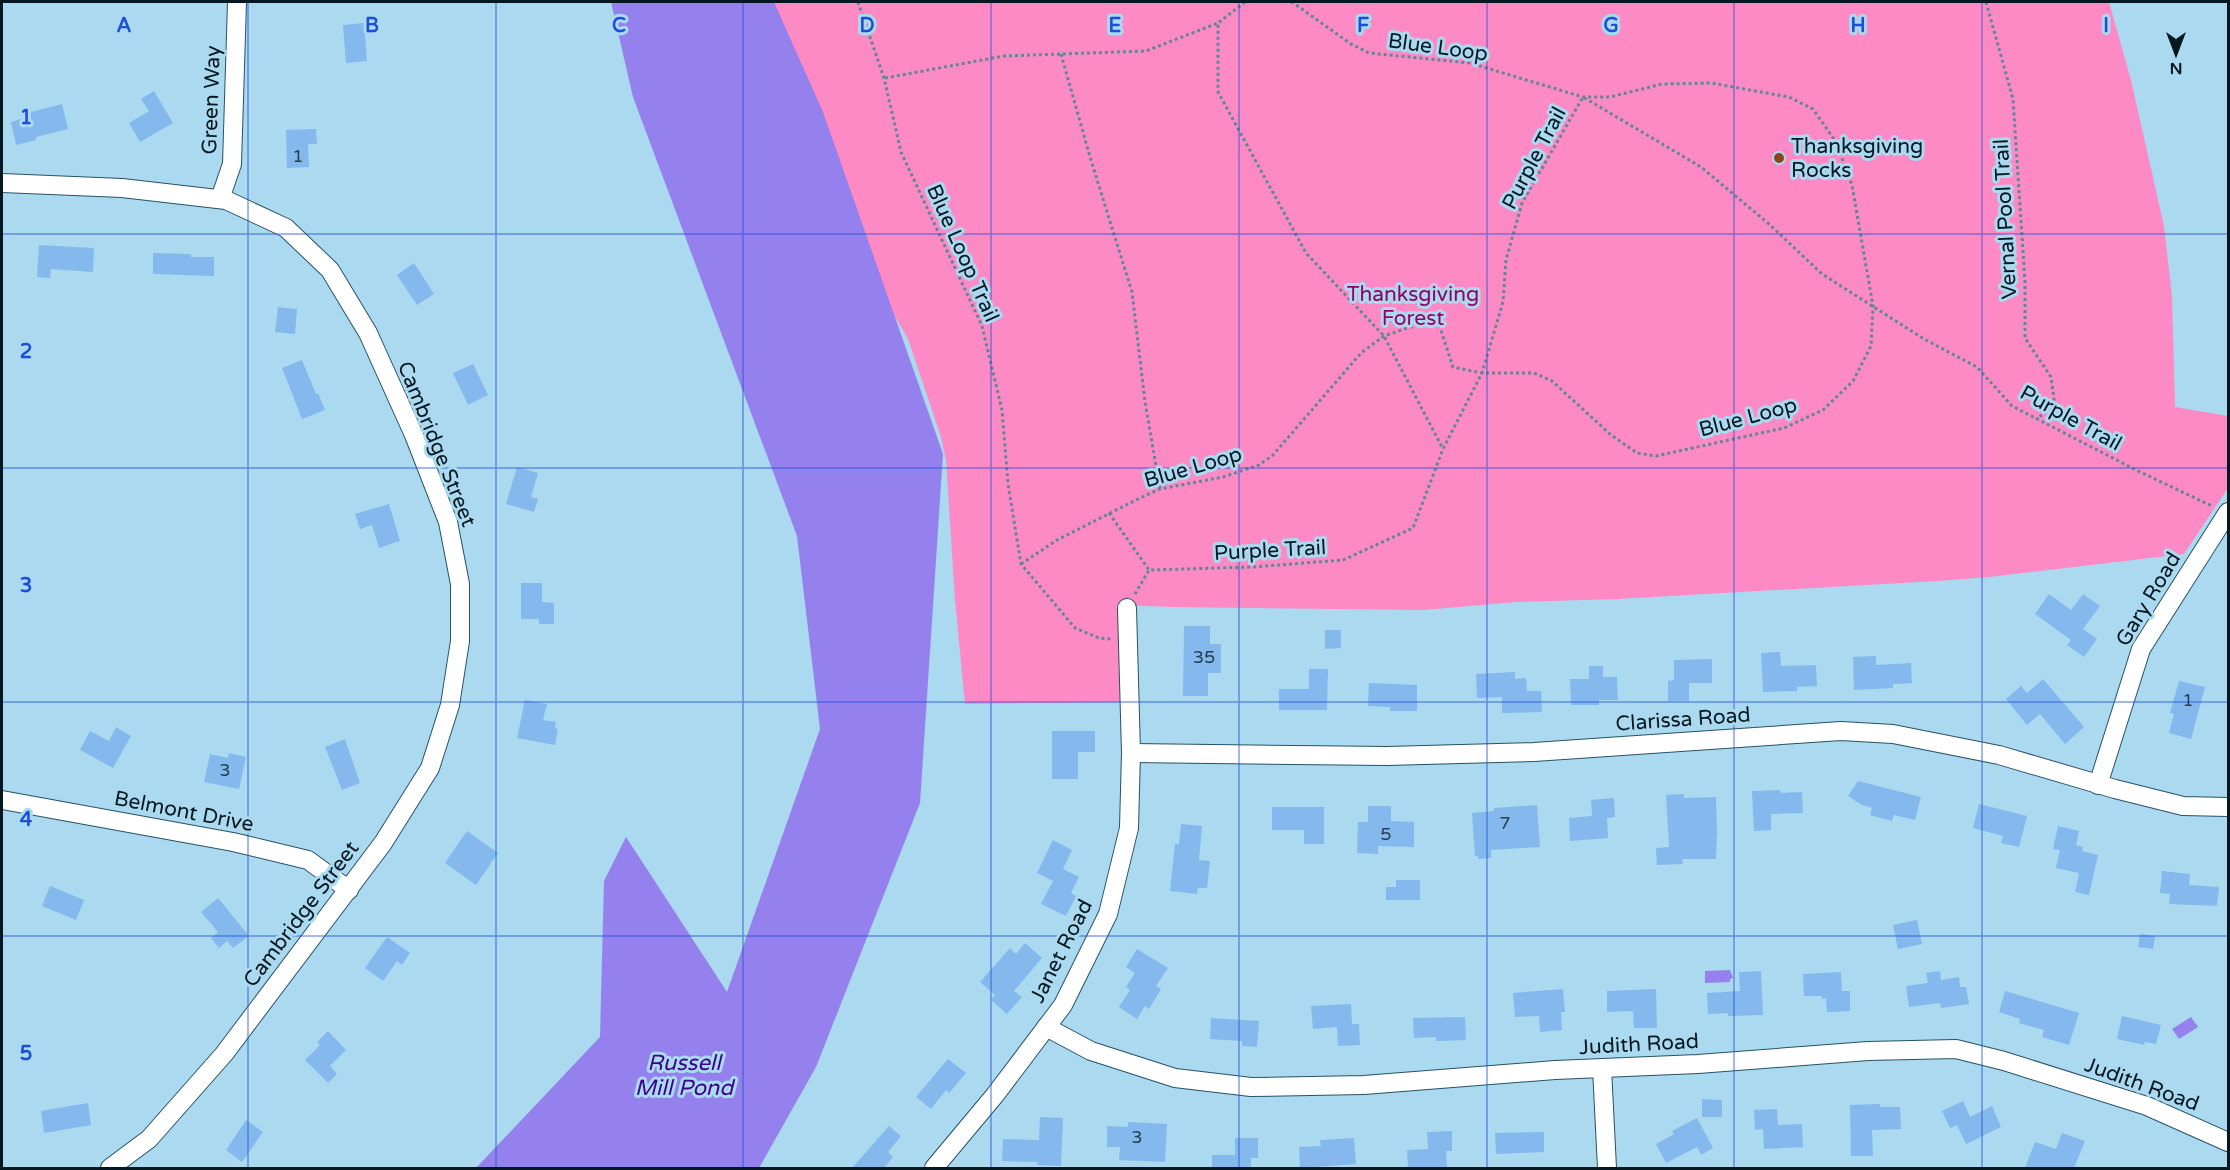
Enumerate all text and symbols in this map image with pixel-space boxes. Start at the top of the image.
text: A [117,14,132,38]
text: B [365,14,379,38]
text: C [612,14,626,38]
text: D [859,14,875,38]
text: E [1109,14,1122,38]
text: F [1357,14,1369,38]
text: G [1603,14,1619,38]
text: H [1850,14,1866,38]
text: I [2103,14,2109,38]
north arrow [2146,24,2206,84]
street label: Blue Loop [1386,28,1490,67]
street label: Green Way [197,45,226,155]
text: N [2170,58,2182,78]
street label: Purple Trail [1497,103,1572,214]
text: 1 [20,106,32,130]
place label: Thanksgiving Rocks [1791,134,1923,183]
street label: Vernal Pool Trail [1989,138,2022,300]
house number: 1 [292,145,304,167]
marker: Thanksgiving Rocks [1772,151,1786,165]
street label: Blue Loop Trail [921,181,1004,326]
park label: Thanksgiving Forest [1347,282,1479,331]
text: 2 [20,340,32,364]
street label: Cambridge Street [392,358,481,530]
street label: Purple Trail [2016,380,2126,457]
street label: Blue Loop [1696,392,1800,443]
street label: Blue Loop [1141,442,1245,493]
street label: Purple Trail [1213,535,1327,566]
street label: Gary Road [2111,548,2186,651]
text: 3 [20,574,32,598]
house number: 35 [1193,646,1215,668]
house number: 1 [2182,689,2194,711]
street label: Clarissa Road [1615,702,1751,737]
house number: 3 [219,759,231,781]
street label: Belmont Drive [112,786,256,837]
text: 4 [20,808,33,832]
house number: 7 [1499,812,1511,834]
house number: 5 [1380,823,1392,845]
street label: Cambridge Street [238,836,364,992]
street label: Janet Road [1025,895,1098,1007]
street label: Judith Road [1578,1029,1700,1060]
text: 5 [20,1042,32,1066]
water label: Russell Mill Pond [635,1050,736,1101]
street label: Judith Road [2081,1052,2203,1117]
house number: 3 [1131,1126,1143,1148]

